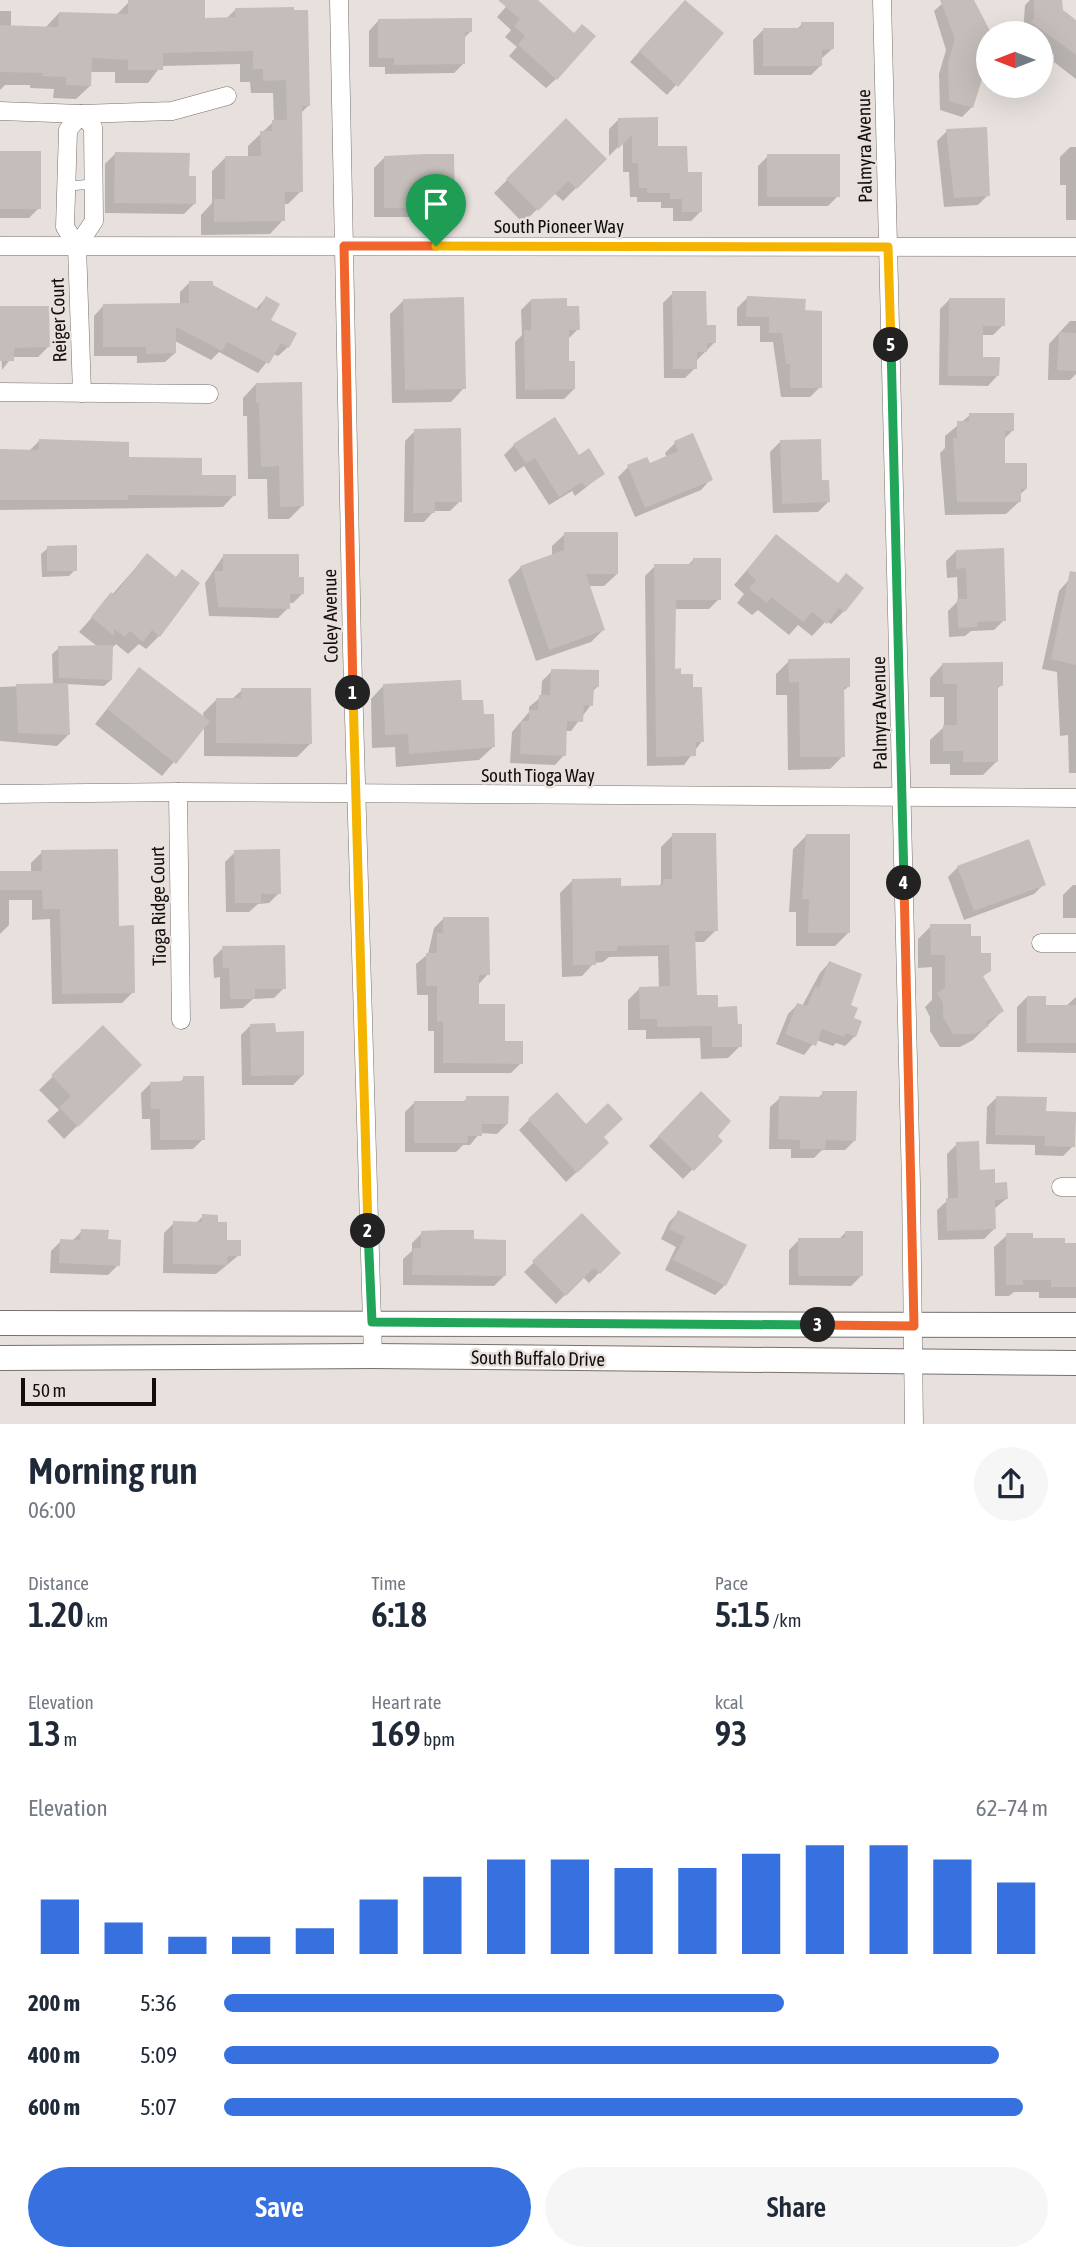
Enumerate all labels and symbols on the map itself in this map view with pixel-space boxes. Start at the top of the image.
north arrow [976,21,1054,98]
street label: Palmyra Avenue [852,89,876,203]
pin [406,174,466,246]
street label: South Pioneer Way [494,215,624,237]
street label: Reiger Court [46,277,70,363]
pin: 5 [874,328,908,362]
street label: Coley Avenue [318,569,342,663]
street label: Palmyra Avenue [867,656,891,770]
pin: 1 [336,676,370,710]
street label: South Tioga Way [481,764,595,786]
street label: Tioga Ridge Court [146,846,170,966]
pin: 4 [886,866,922,900]
pin: 2 [350,1214,386,1248]
pin: 3 [800,1308,836,1342]
street label: South Buffalo Drive [471,1346,605,1370]
scale bar [21,1376,156,1407]

